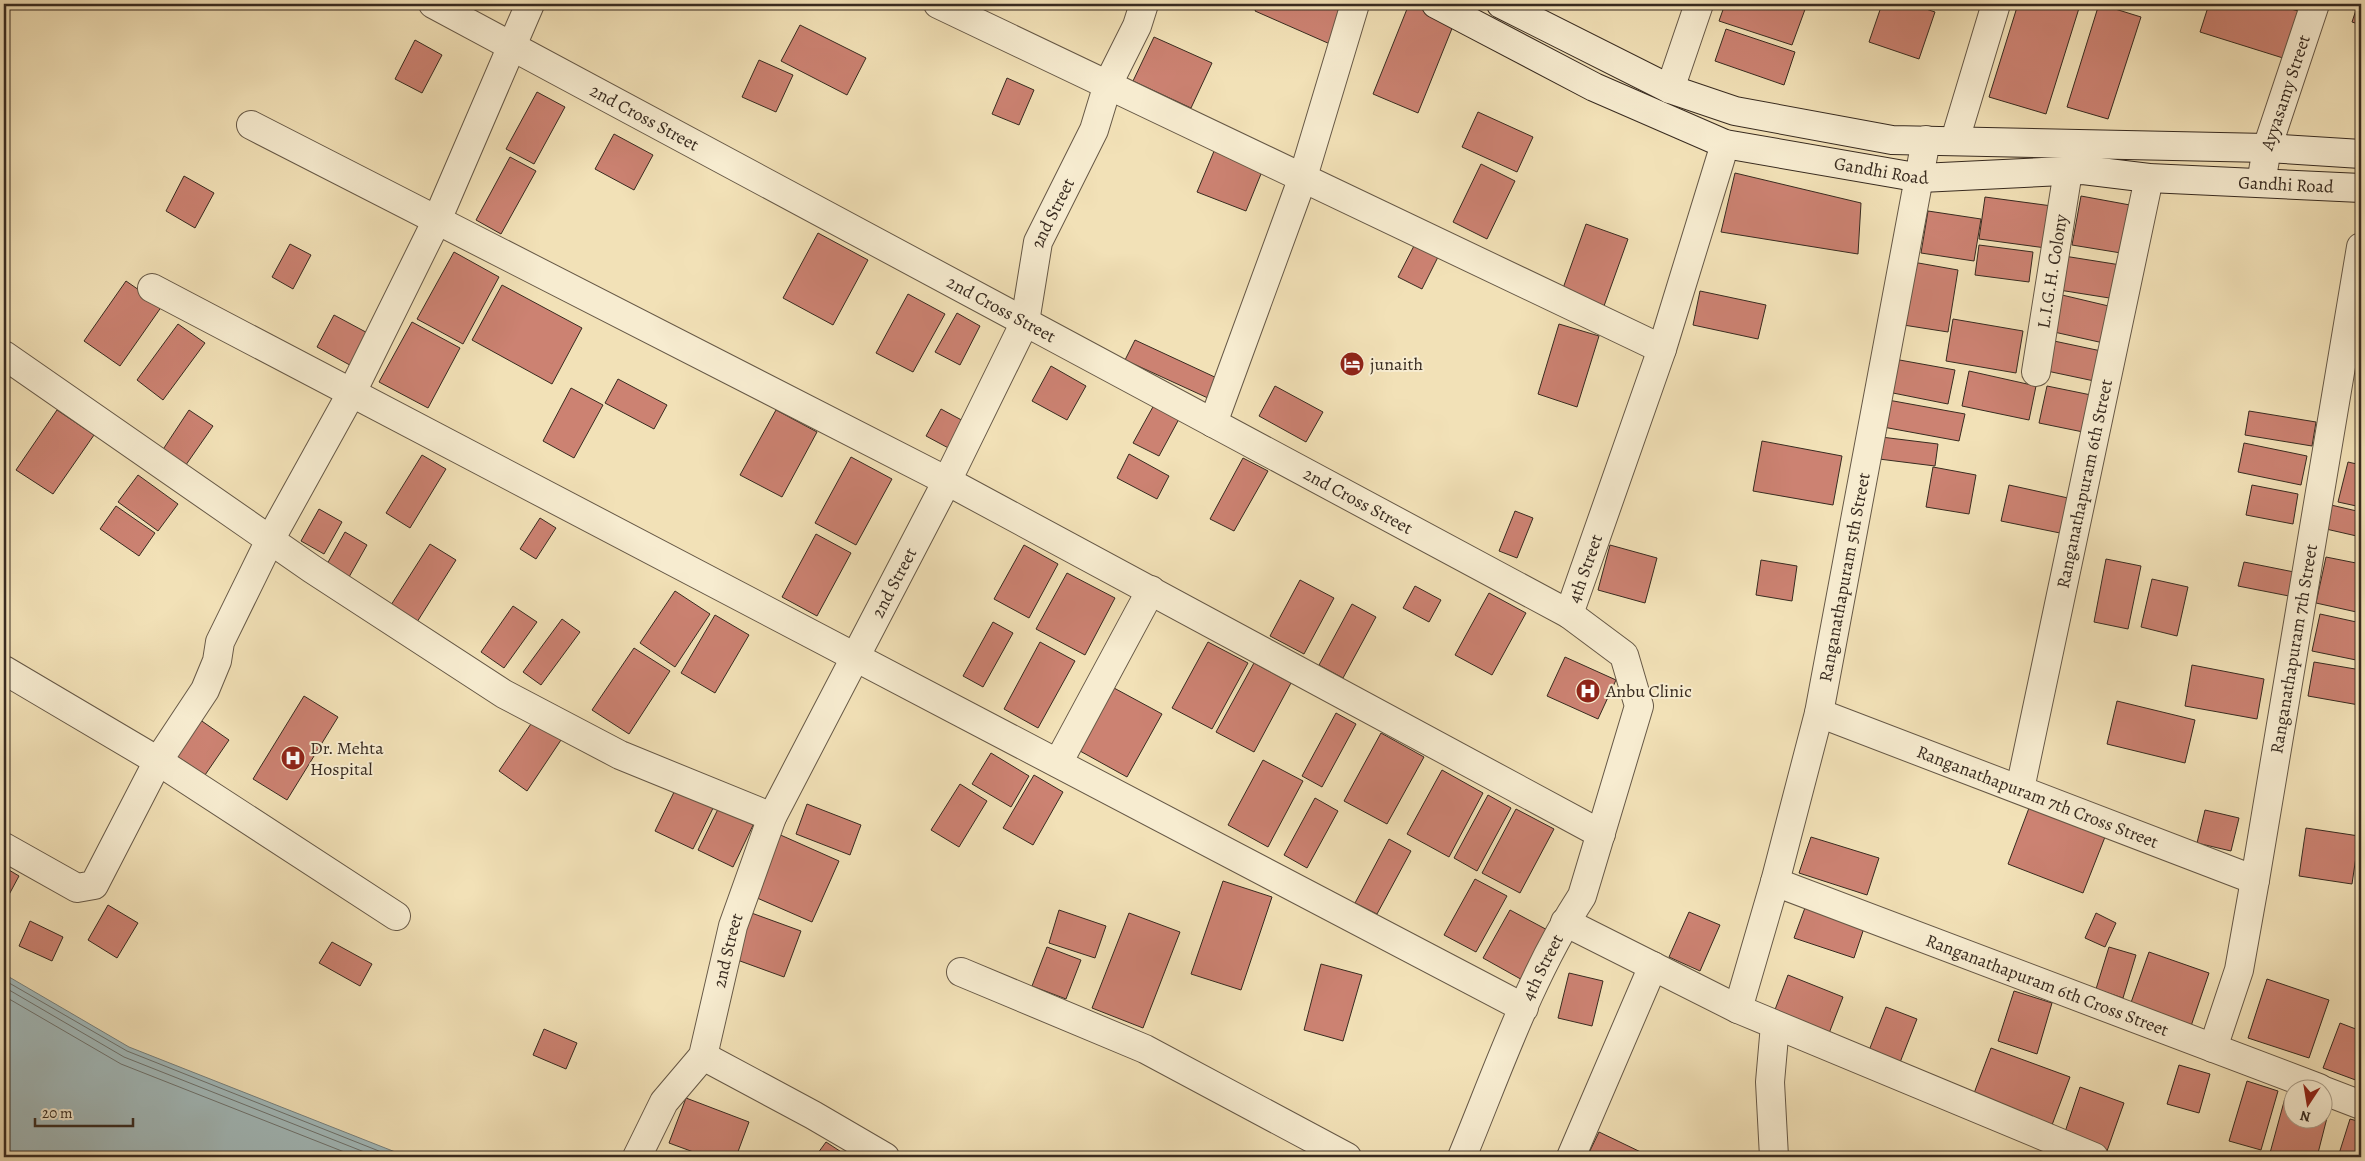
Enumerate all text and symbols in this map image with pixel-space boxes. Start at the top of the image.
street label: Ayyasamy Street [2255,31,2316,154]
street label: 2nd Cross Street [586,78,703,157]
street label: Gandhi Road [1832,151,1929,190]
street label: Gandhi Road [2238,170,2335,199]
street label: 2nd Street [1025,174,1080,250]
street label: L.I.G.H. Colony [2031,211,2073,330]
street label: 2nd Cross Street [942,270,1060,348]
hotel icon: junaith [1339,351,1365,377]
place label: junaith [1370,352,1424,376]
street label: Ranganathapuram 6th Street [2051,377,2118,590]
street label: 2nd Cross Street [1299,462,1417,540]
street label: Ranganathapuram 5th Street [1813,471,1876,684]
street label: 4th Street [1562,531,1608,606]
street label: Ranganathapuram 7th Street [2264,542,2323,756]
street label: 2nd Street [866,543,922,622]
hospital icon: Anbu Clinic [1575,678,1601,704]
place label: Anbu Clinic [1605,679,1692,703]
place label: Dr. Mehta Hospital [310,736,384,781]
street label: Ranganathapuram 7th Cross Street [1913,740,2162,854]
hospital icon: Dr. Mehta Hospital [280,745,306,771]
street label: 2nd Street [707,910,749,990]
street label: Ranganathapuram 6th Cross Street [1922,928,2172,1042]
street label: 4th Street [1516,930,1569,1005]
north arrow [2282,1078,2332,1128]
scale bar [35,1096,132,1128]
text: 20 m [42,1103,73,1123]
text: N [2298,1106,2312,1127]

